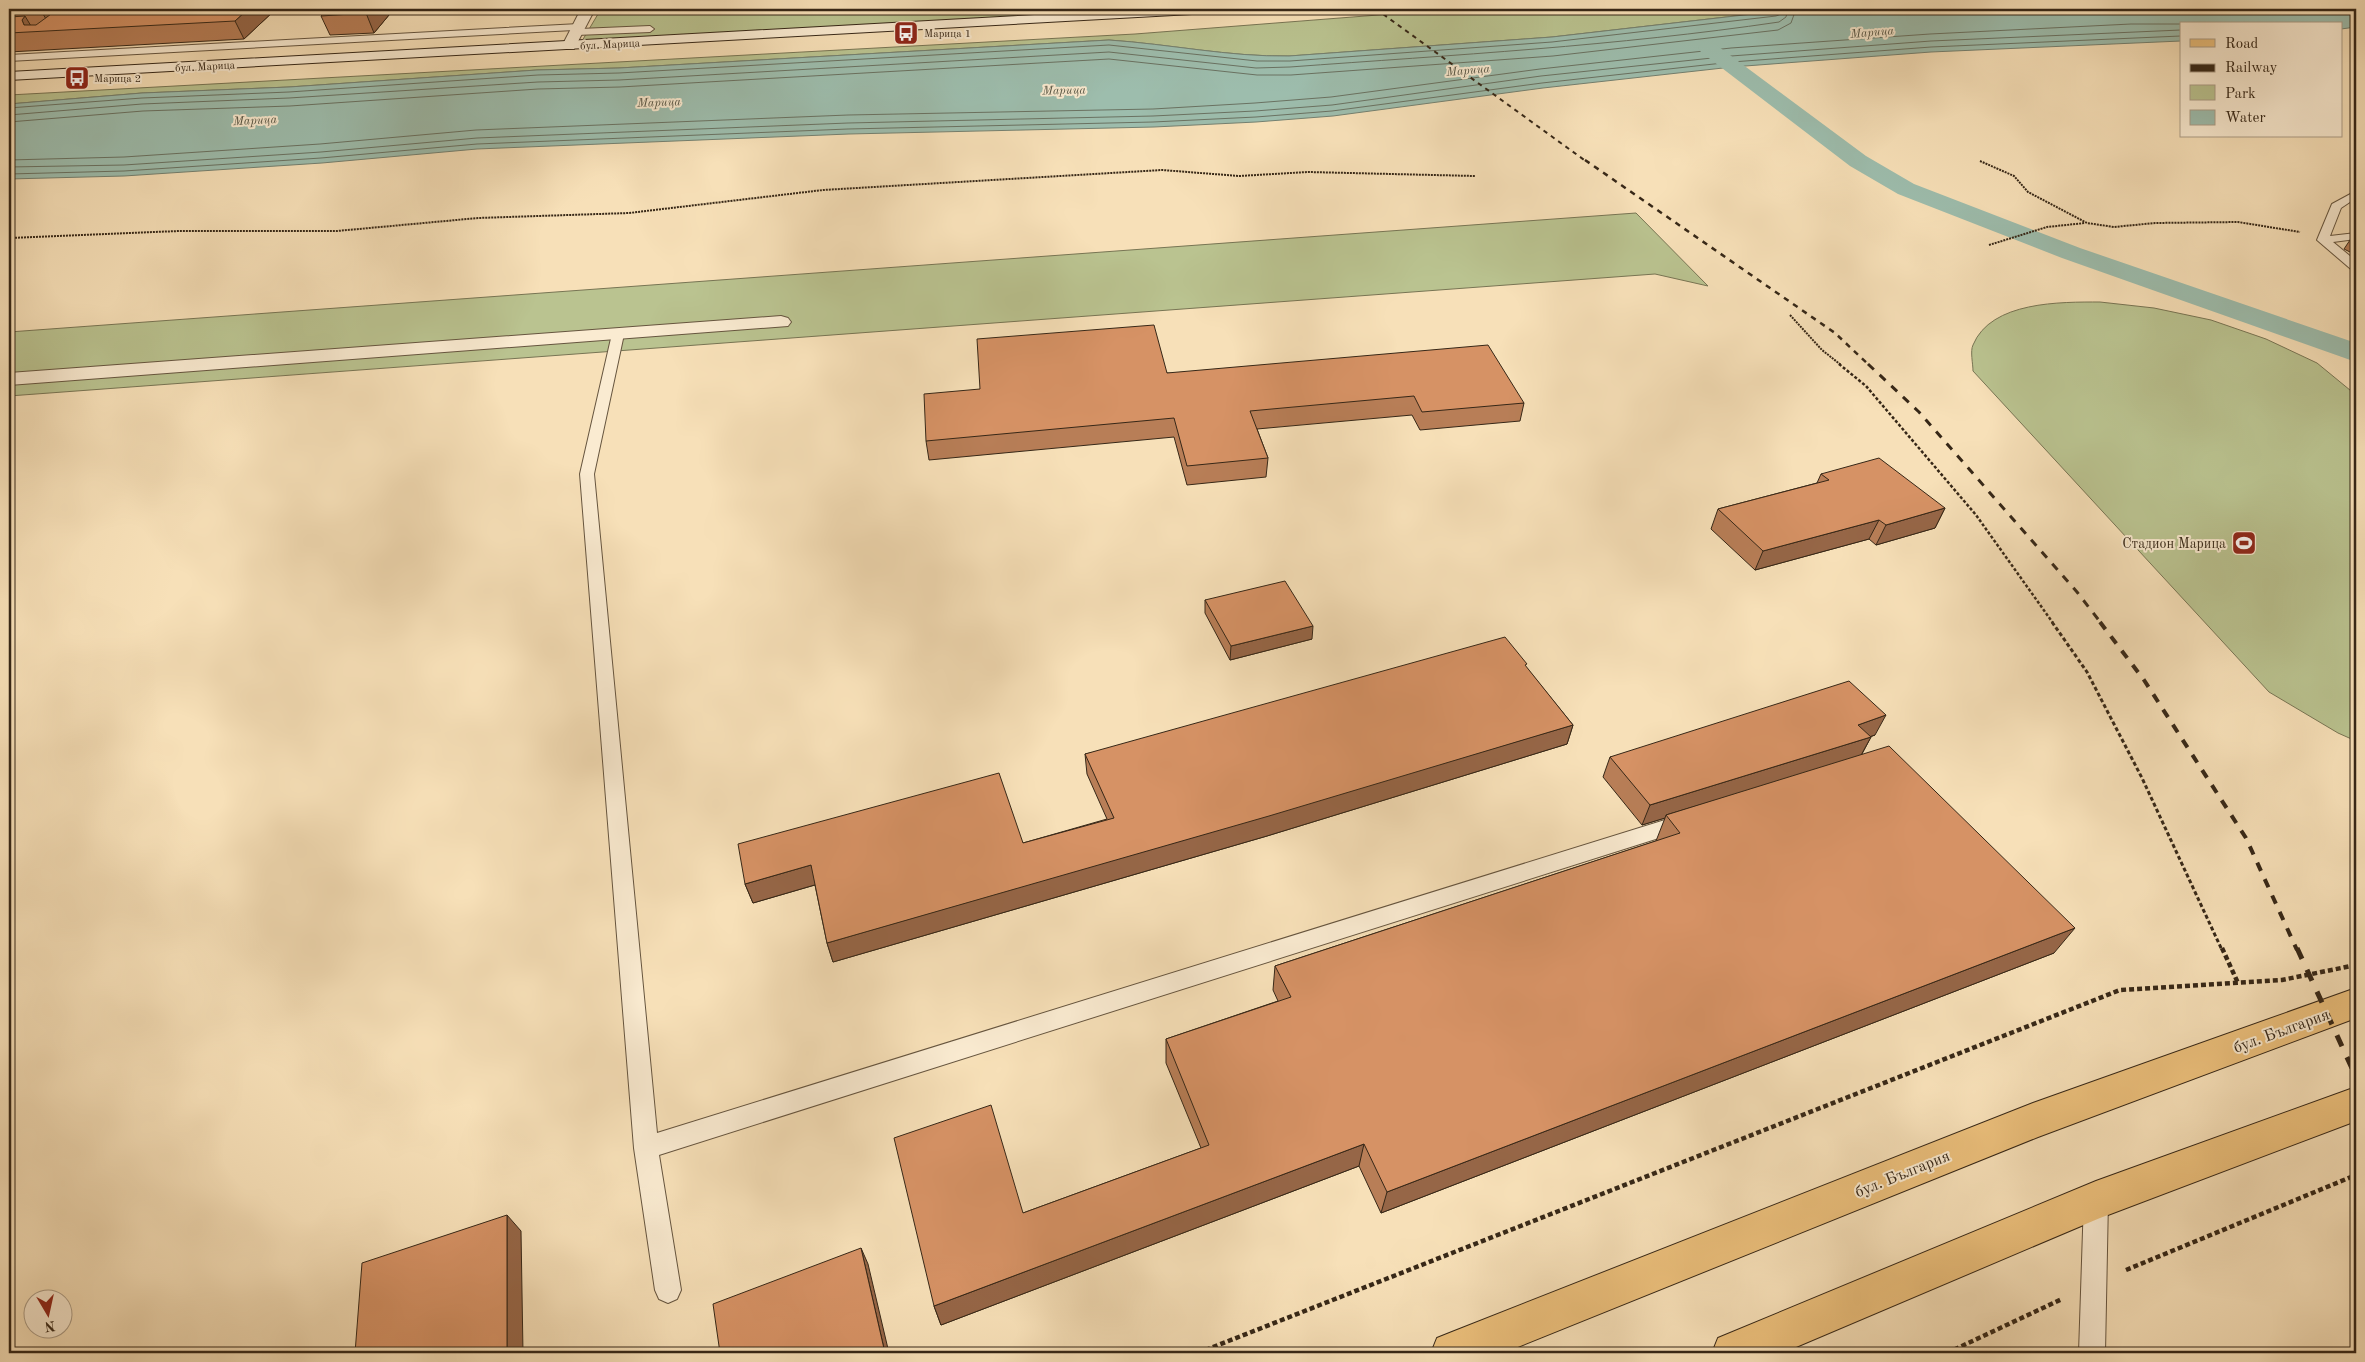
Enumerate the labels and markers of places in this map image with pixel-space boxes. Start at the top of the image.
bus stop icon: Марица 1 [893,20,919,46]
place label: Марица 1 [924,29,971,40]
bus stop icon: Марица 2 [64,65,90,91]
place label: Марица 2 [94,74,141,85]
sports icon: Стадион Марица [2231,530,2257,556]
place label: Стадион Марица [2122,537,2226,551]

